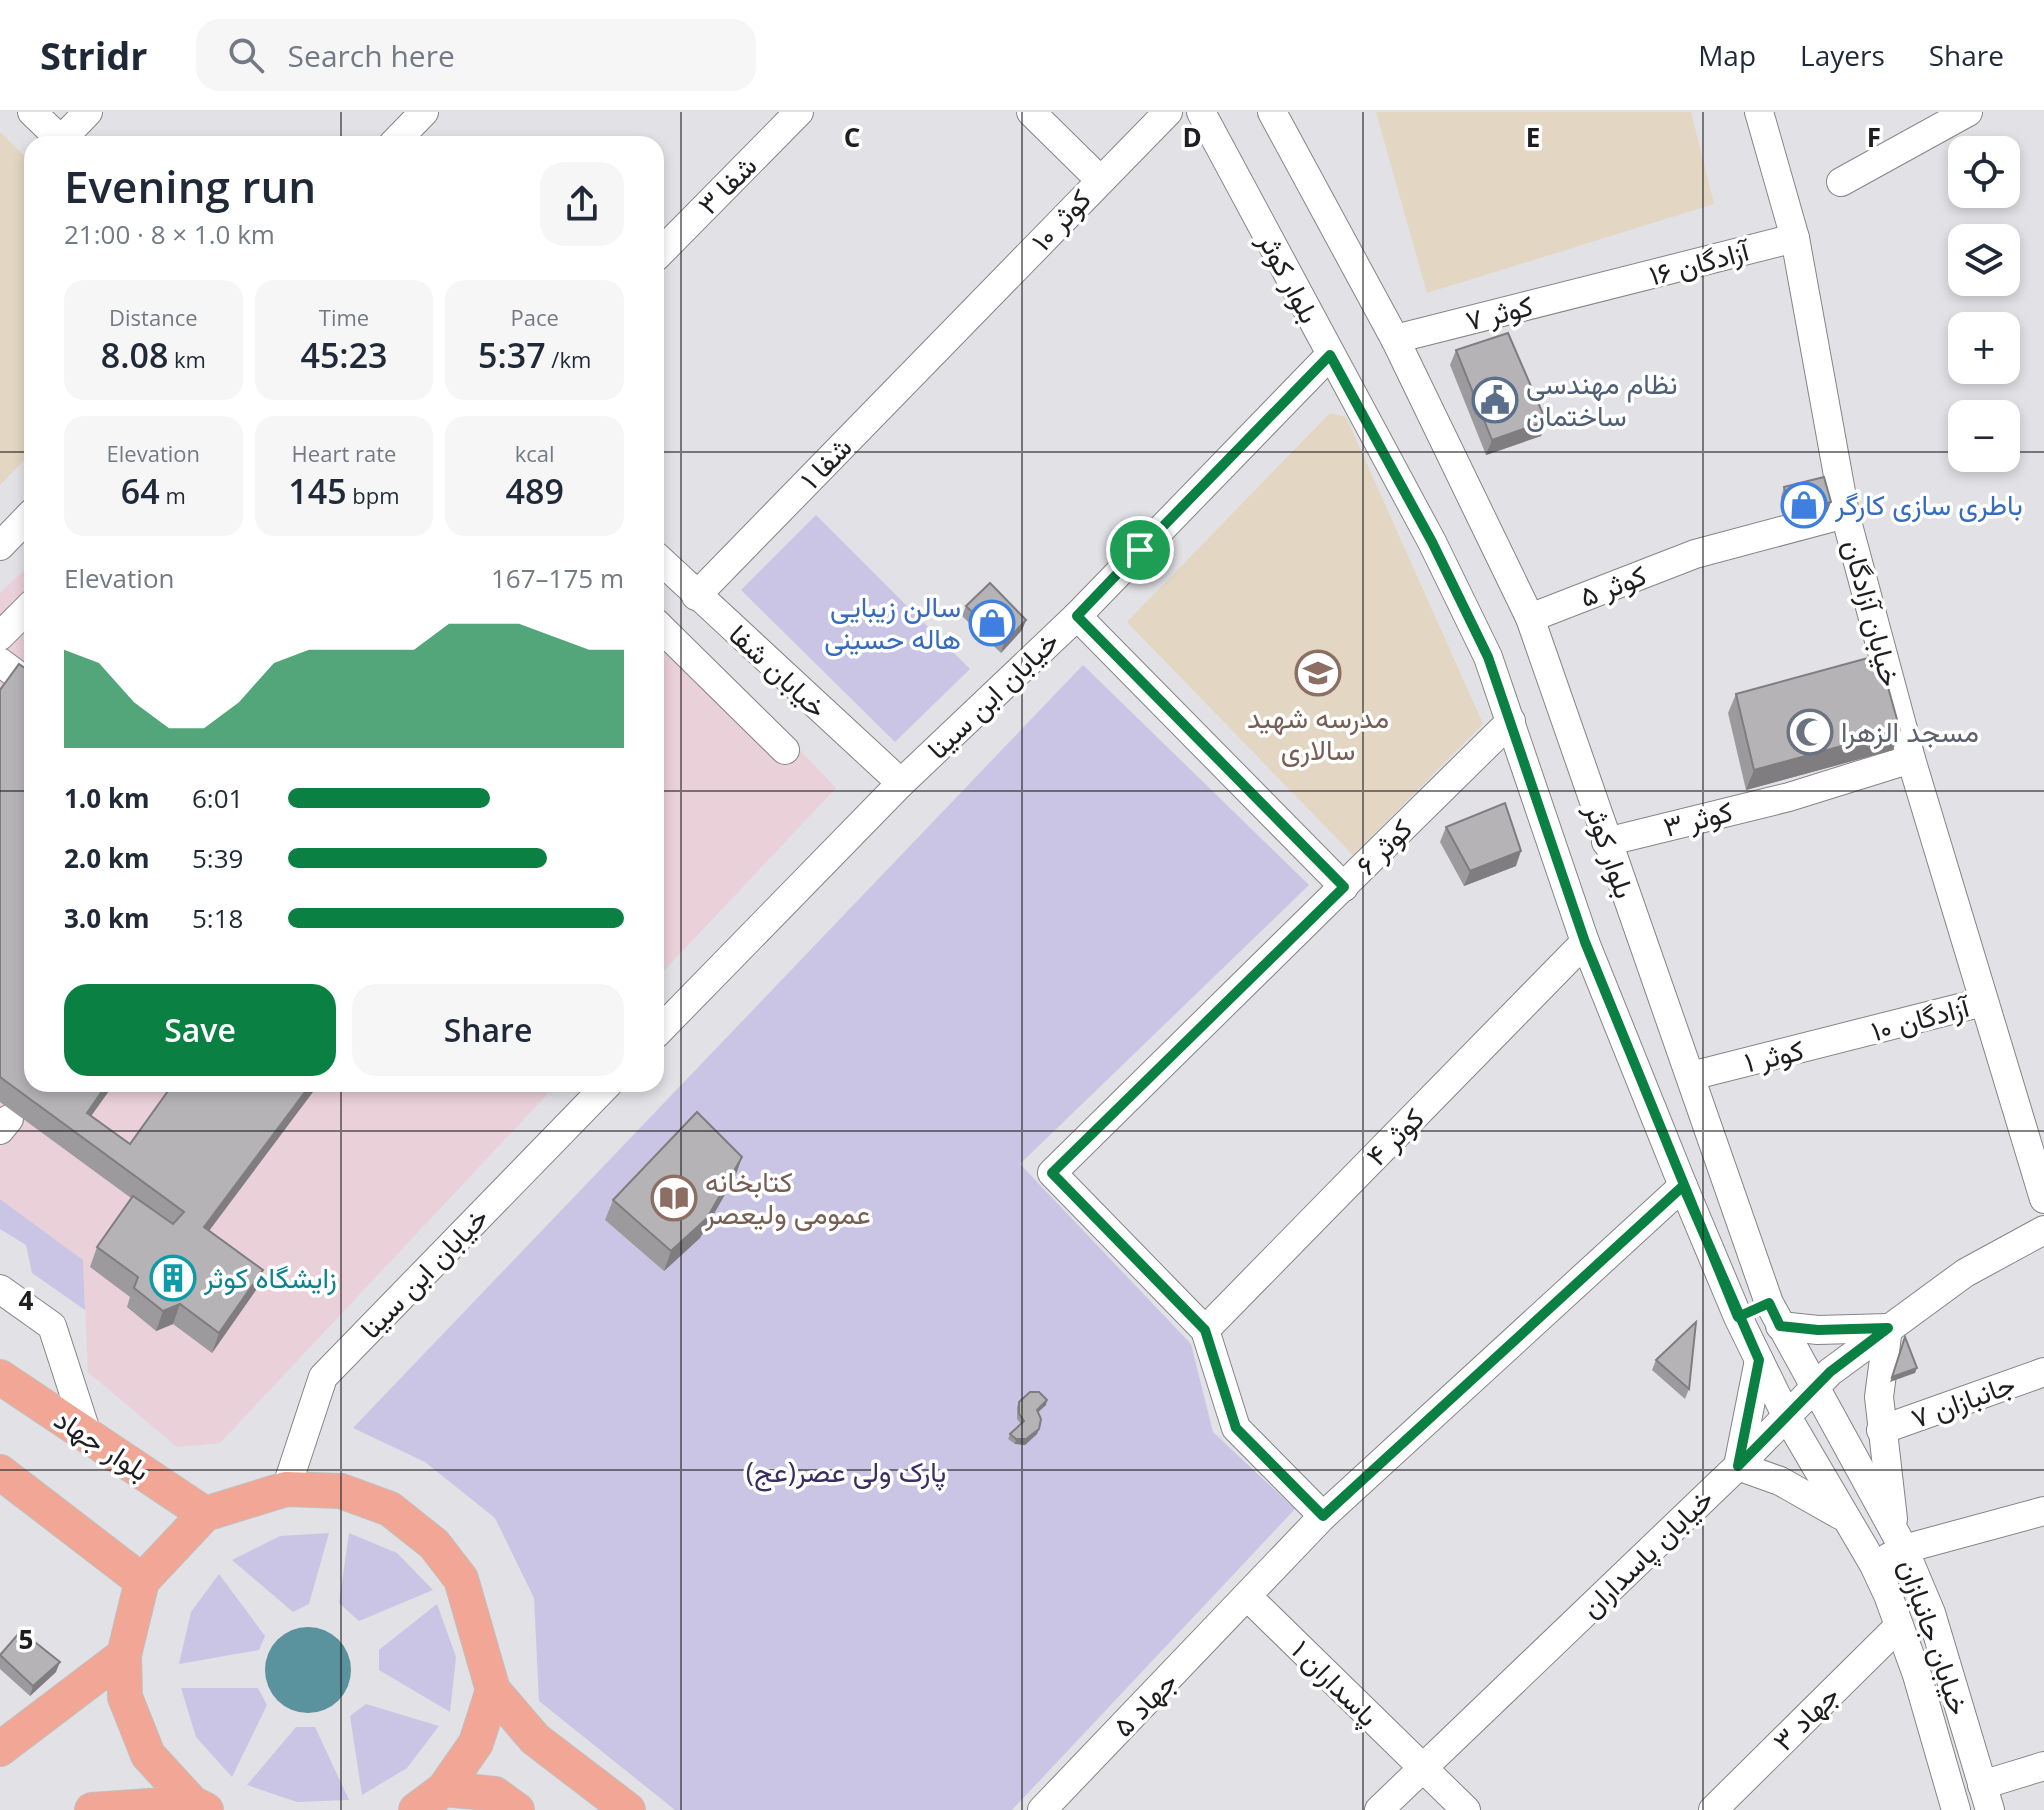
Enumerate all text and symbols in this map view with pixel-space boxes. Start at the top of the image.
search box [196,19,756,91]
text: Stridr [40,29,148,81]
icon: search [224,33,268,77]
text: Search here [288,35,455,76]
text: Map [1698,36,1756,74]
text: Layers [1800,36,1885,74]
text: Share [1929,36,2004,74]
text: C [844,119,860,155]
text: D [1182,119,1202,155]
text: E [1526,119,1540,155]
text: F [1867,119,1881,155]
map controls [1948,136,2020,472]
button: locate [1948,136,2020,208]
street label: شفا ۳ [688,146,764,222]
text: Evening run [64,156,316,216]
button: share [540,162,624,246]
street label: کوثر ۱۰ [1022,180,1099,258]
text: 21:00 · 8 × 1.0 km [64,216,275,252]
button: layers [1948,224,2020,296]
street label: بلوار کوثر [1250,225,1329,329]
street label: آزادگان ۱۶ [1645,230,1755,294]
street label: کوثر ۷ [1461,285,1536,339]
text: Distance [109,302,198,332]
text: Time [319,302,369,332]
text: Pace [510,302,559,332]
button: + [1948,312,2020,384]
text: 8.08 [101,332,168,378]
text: 45:23 [300,332,388,378]
text: 5:37 [478,332,546,378]
text: km [168,344,206,374]
text: /km [546,344,591,374]
place label: نظام مهندسی ساختمان [1526,364,1678,434]
public building icon: نظام مهندسی ساختمان [1471,376,1519,424]
button: − [1948,400,2020,472]
street label: شفا ۱ [791,428,859,497]
text: Elevation [107,438,200,468]
text: Heart rate [292,438,396,468]
text: kcal [515,438,555,468]
text: 64 [121,468,160,514]
text: 145 [288,468,347,514]
text: 489 [506,468,564,514]
text: m [160,480,186,510]
text: bpm [347,480,400,510]
shop icon: باطری سازی کارگر [1780,481,1828,529]
place label: باطری سازی کارگر [1834,485,2023,523]
pin [1106,516,1174,584]
icon: arrive [1118,528,1162,572]
street label: خیابان آزادگان [1835,535,1911,690]
street label: کوثر ۵ [1574,555,1651,615]
text: Elevation [64,560,174,596]
text: 167–175 m [491,560,624,596]
place label: سالن زیبایی هاله حسینی [824,587,961,657]
shop icon: سالن زیبایی هاله حسینی [968,599,1016,647]
street label: خیابان شفا [721,615,836,726]
street label: خیابان ابن سینا [918,622,1066,767]
school or university icon: مدرسه شهید سالاری [1294,649,1342,697]
place label: مدرسه شهید سالاری [1247,698,1389,768]
mosque icon: مسجد الزهرا [1786,708,1834,756]
place label: مسجد الزهرا [1841,712,1979,750]
text: 1.0 km [64,780,150,816]
text: 6:01 [192,780,243,816]
street label: کوثر ۳ [1659,791,1736,845]
street label: بلوار کوثر [1577,798,1645,903]
street label: کوثر ۶ [1347,810,1420,883]
text: 2.0 km [64,840,150,876]
text: 5:39 [192,840,243,876]
text: 3.0 km [64,900,150,936]
text: 5:18 [192,900,243,936]
button: Save [64,984,336,1076]
button: Share [352,984,624,1076]
street label: آزادگان ۱۰ [1867,986,1975,1049]
street label: کوثر ۱ [1740,1030,1807,1080]
street label: کوثر ۴ [1357,1099,1432,1174]
place label: کتابخانه عمومی ولیعصر [704,1162,871,1232]
library icon: کتابخانه عمومی ولیعصر [650,1174,698,1222]
street label: خیابان ابن سینا [351,1198,496,1346]
building icon: زایشگاه کوثر [149,1254,197,1302]
place label: زایشگاه کوثر [203,1258,337,1296]
text: 4 [19,1282,34,1318]
street label: جانبازان ۷ [1905,1364,2020,1436]
street label: بلوار جهاد [48,1399,158,1489]
park label: پارک ولی عصر(عج) [746,1452,946,1492]
street label: خیابان پاسداران [1572,1479,1722,1626]
street label: خیابان جانبازان [1891,1554,1979,1720]
text: 5 [19,1621,33,1657]
street label: پاسداران ۱ [1283,1631,1387,1735]
street label: جهاد ۵ [1104,1662,1185,1744]
street label: جهاد ۳ [1764,1676,1847,1759]

